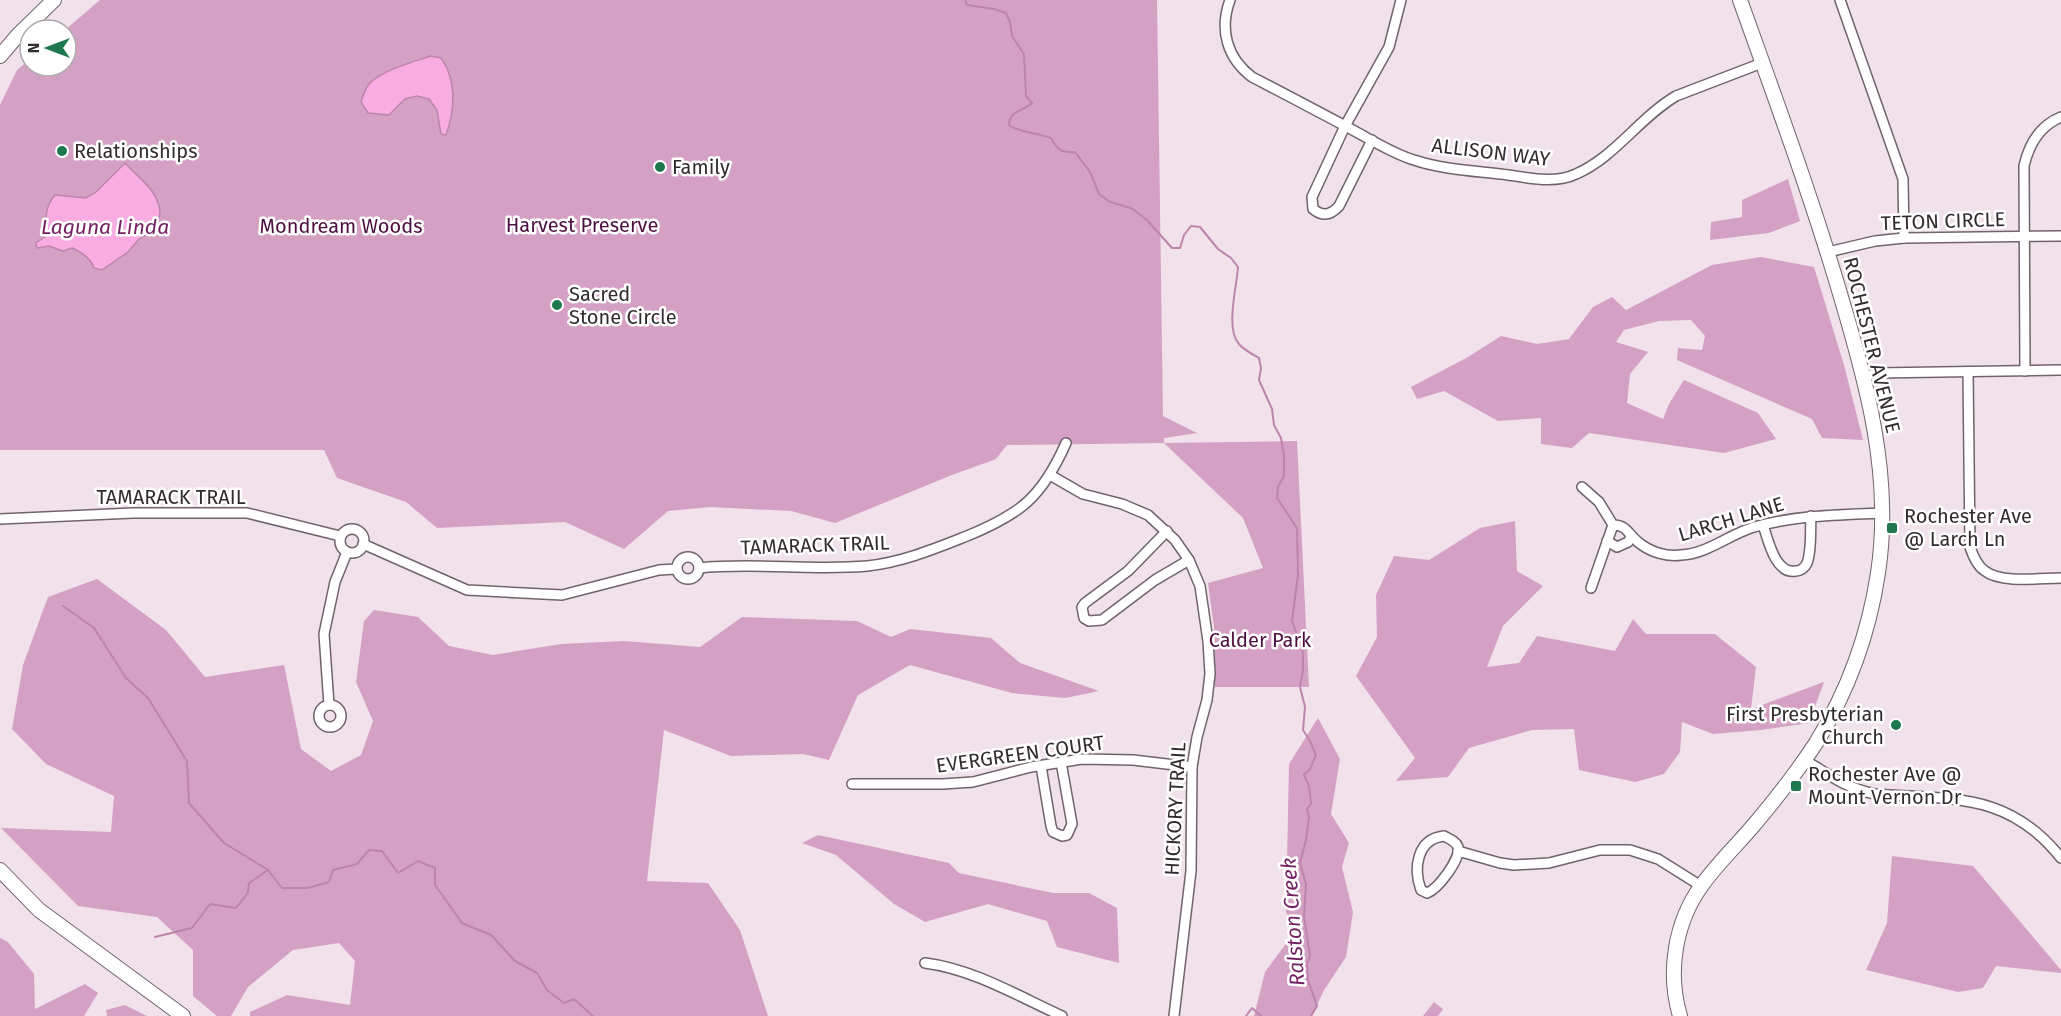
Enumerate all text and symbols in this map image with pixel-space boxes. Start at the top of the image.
north arrow [18,18,78,78]
text: N [24,43,43,53]
street label: ALLISON WAY [1430,133,1552,171]
place label: Relationships [74,139,198,163]
marker: Relationships [55,144,69,158]
place label: Family [672,155,730,179]
marker: Family [653,160,667,174]
street label: TETON CIRCLE [1880,207,2006,235]
park label: Harvest Preserve [506,213,658,237]
water label: Laguna Linda [41,214,169,240]
park label: Mondream Woods [259,214,423,238]
street label: ROCHESTER AVENUE [1839,254,1905,436]
place label: Sacred Stone Circle [569,282,677,329]
marker: Sacred Stone Circle [550,298,564,312]
street label: TAMARACK TRAIL [96,485,246,509]
street label: LARCH LANE [1675,492,1787,546]
place label: Rochester Ave @ Larch Ln [1904,504,2032,551]
marker: Rochester Ave @ Larch Ln [1885,521,1899,535]
street label: TAMARACK TRAIL [740,530,890,560]
park label: Calder Park [1209,628,1312,652]
place label: First Presbyterian Church [1726,702,1884,749]
marker: First Presbyterian Church [1889,718,1903,732]
street label: EVERGREEN COURT [934,730,1106,778]
street label: HICKORY TRAIL [1160,742,1190,876]
place label: Rochester Ave @ Mount Vernon Dr [1808,762,1962,809]
marker: Rochester Ave @ Mount Vernon Dr [1789,779,1803,793]
water label: Ralston Creek [1276,857,1310,987]

